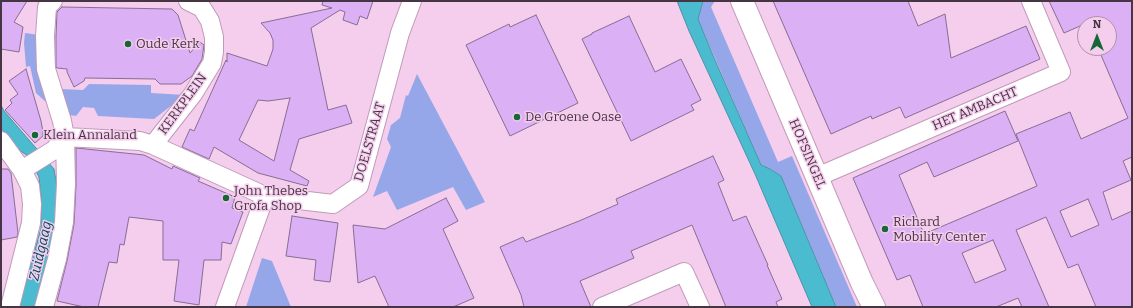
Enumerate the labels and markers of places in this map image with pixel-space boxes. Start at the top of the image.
place label: Oude Kerk [136,36,200,52]
marker: Oude Kerk [123,39,133,49]
place label: De Groene Oase [525,109,621,125]
marker: De Groene Oase [512,112,522,122]
place label: Klein Annaland [43,127,137,143]
marker: Klein Annaland [30,130,40,140]
place label: John Thebes Grofa Shop [234,183,308,214]
marker: John Thebes Grofa Shop [221,193,231,203]
place label: Richard Mobility Center [893,214,986,245]
marker: Richard Mobility Center [880,224,890,234]

